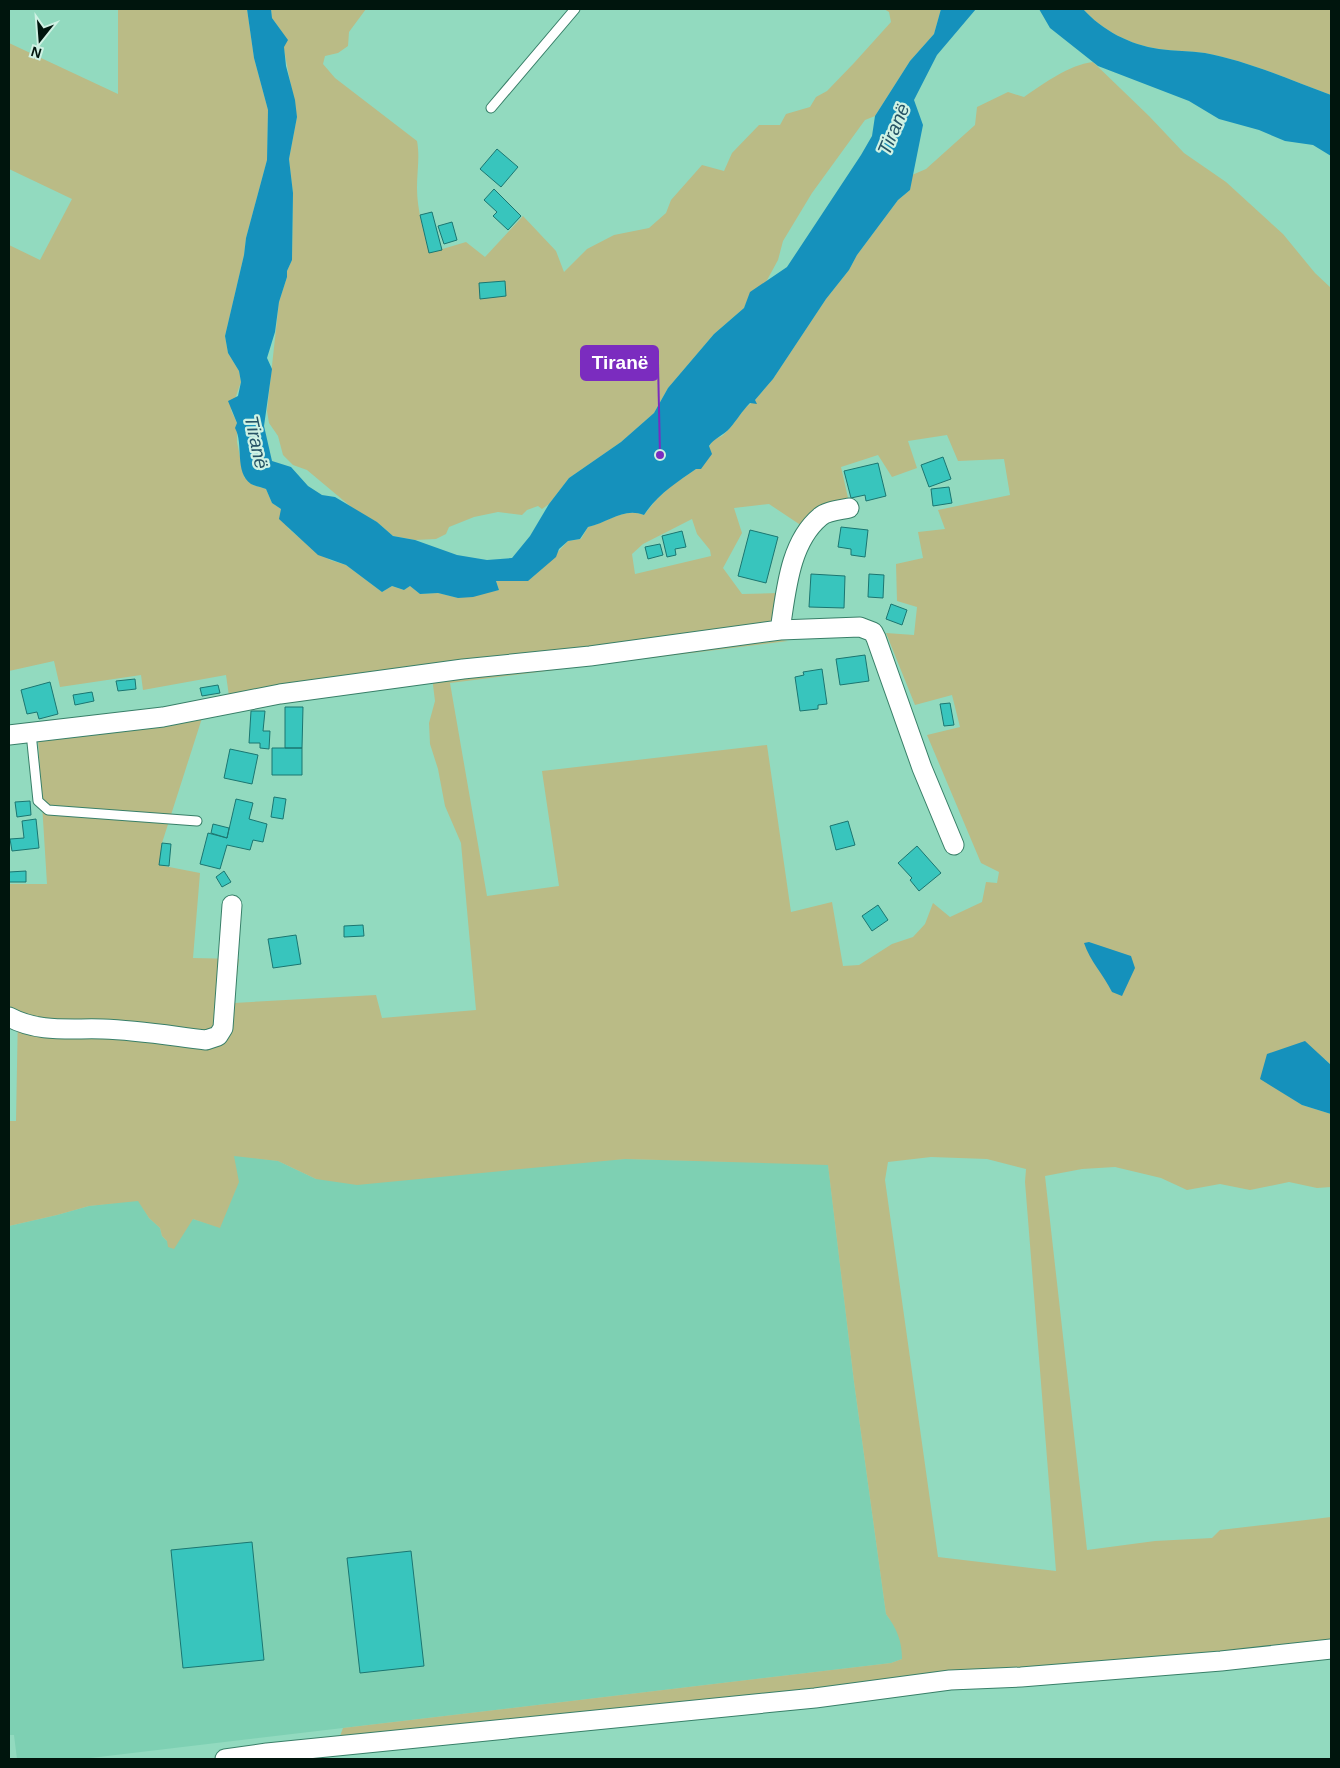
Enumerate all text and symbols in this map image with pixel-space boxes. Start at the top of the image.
north arrow [15,15,65,65]
text: N [29,43,43,62]
water label: Tiranë [873,100,914,158]
callout: Tiranë [581,346,658,380]
text: Tiranë [592,352,648,373]
water label: Tiranë [241,414,272,471]

